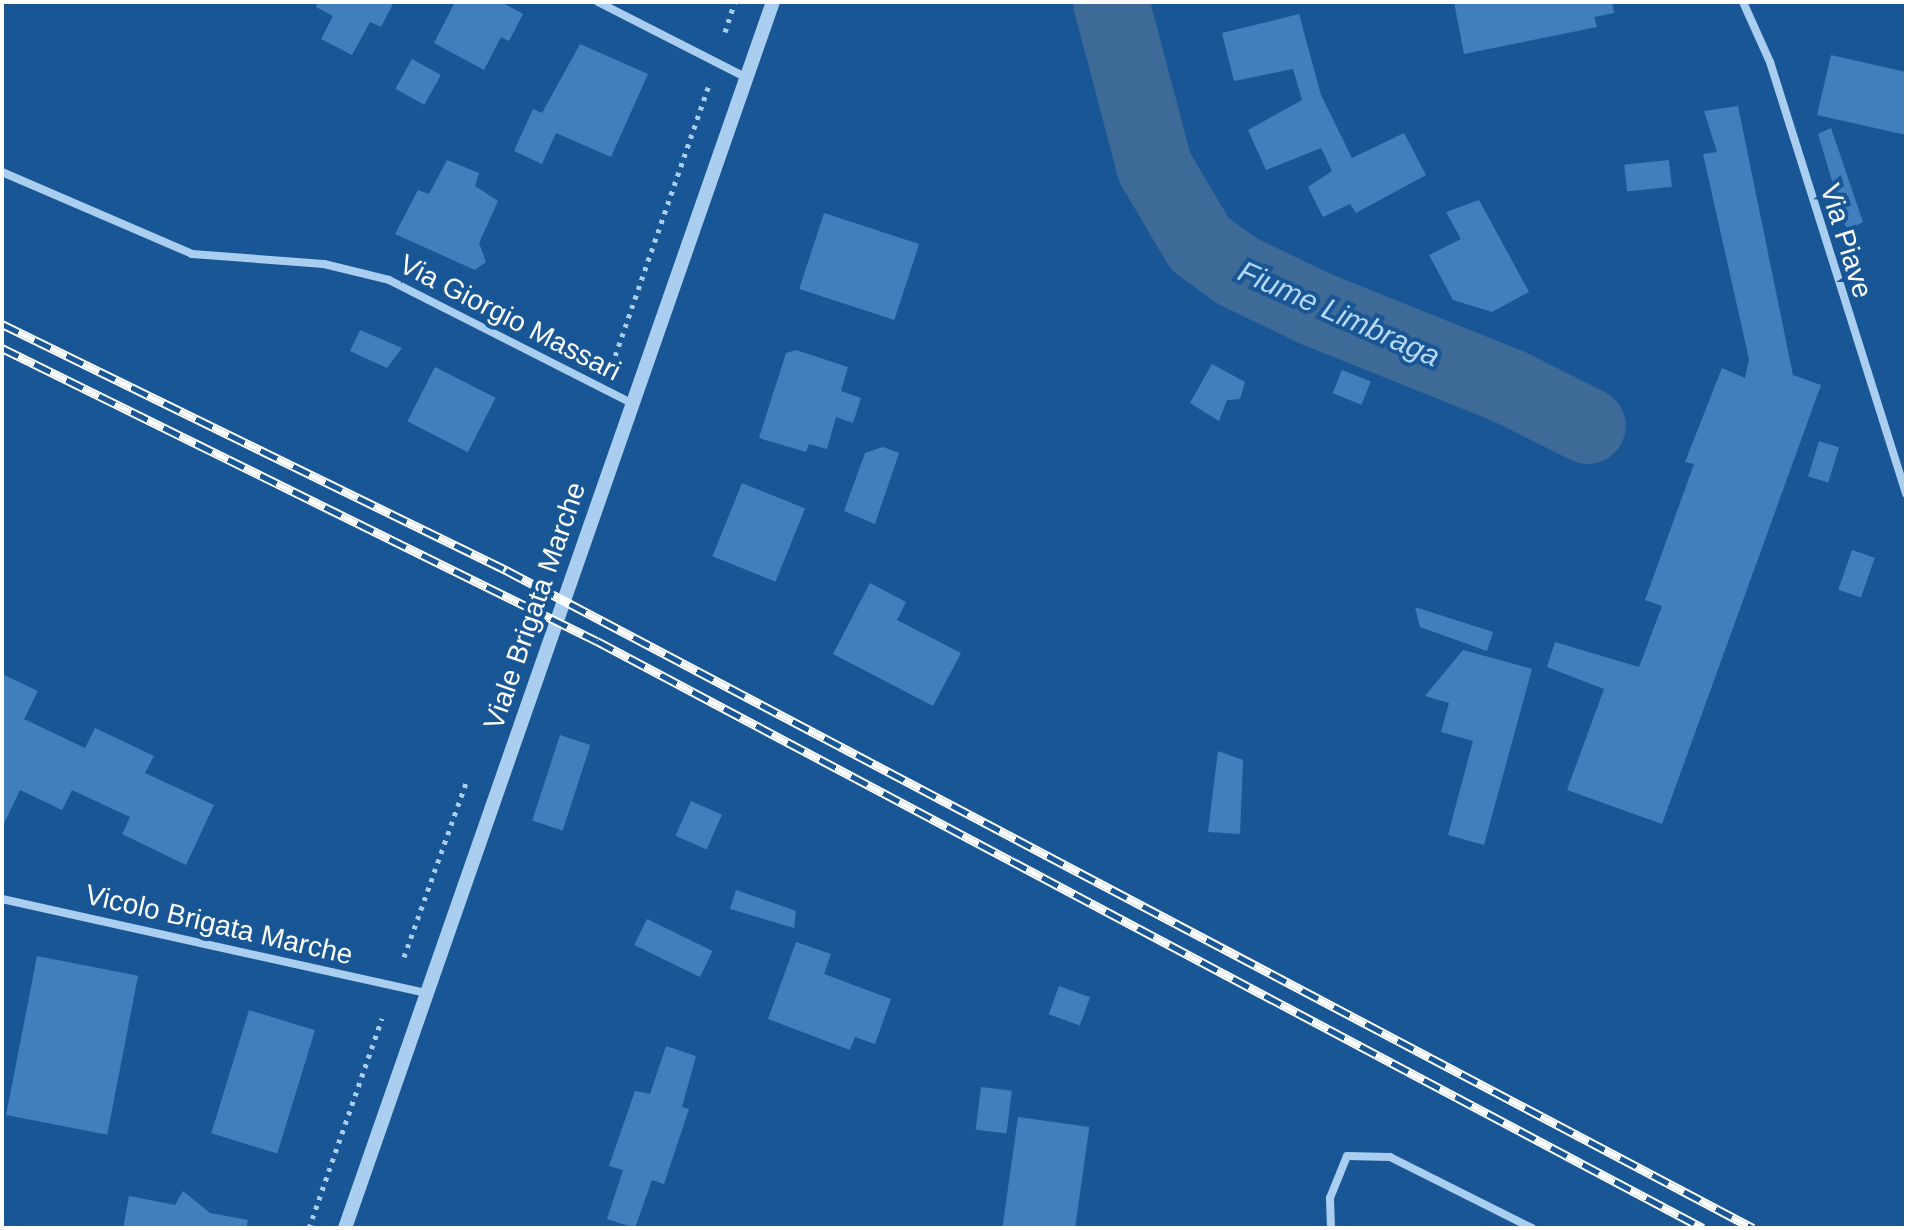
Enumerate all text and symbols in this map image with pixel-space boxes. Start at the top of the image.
street label: Via Piave [1813,180,1879,302]
street label: Via Giorgio Massari [394,248,626,388]
water label: Fiume Limbraga [1233,253,1445,375]
street label: Viale Brigata Marche [477,478,593,734]
street label: Vicolo Brigata Marche [82,878,356,972]

